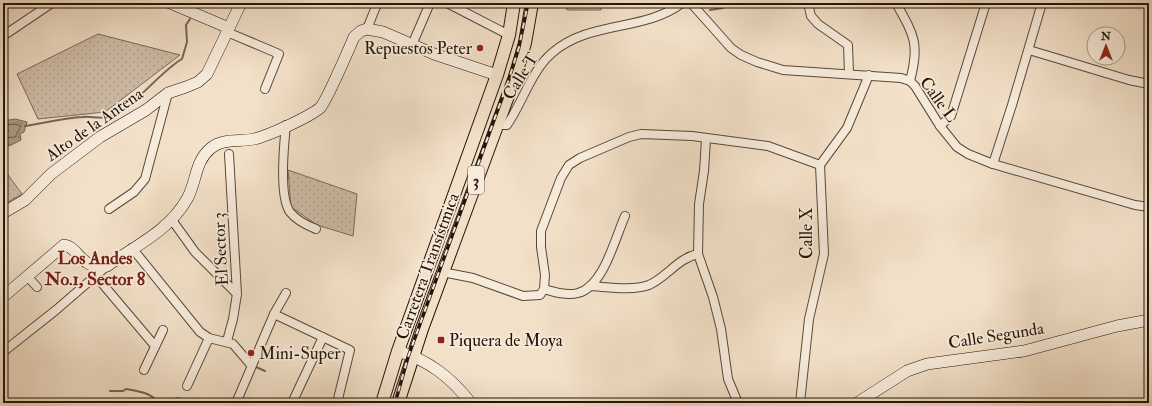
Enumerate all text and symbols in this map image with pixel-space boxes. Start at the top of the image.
north arrow [1086,26,1126,66]
text: N [1100,30,1112,43]
place label: Repuestos Peter [364,38,473,60]
marker: Repuestos Peter [475,43,485,53]
street label: Calle T [498,49,543,104]
street label: Calle L [915,72,962,127]
street label: Alto de la Antena [41,83,148,166]
road number: 3 [468,166,484,194]
street label: Carretera Transístmica [391,189,464,342]
street label: Calle X [796,207,817,259]
street label: El Sector 3 [208,212,233,286]
district label: Los Andes No.1, Sector 8 [44,247,146,291]
street label: Calle Segunda [947,317,1046,353]
place label: Piquera de Moya [449,330,564,352]
marker: Piquera de Moya [436,335,446,345]
place label: Mini-Super [259,343,341,365]
marker: Mini-Super [246,348,256,358]

